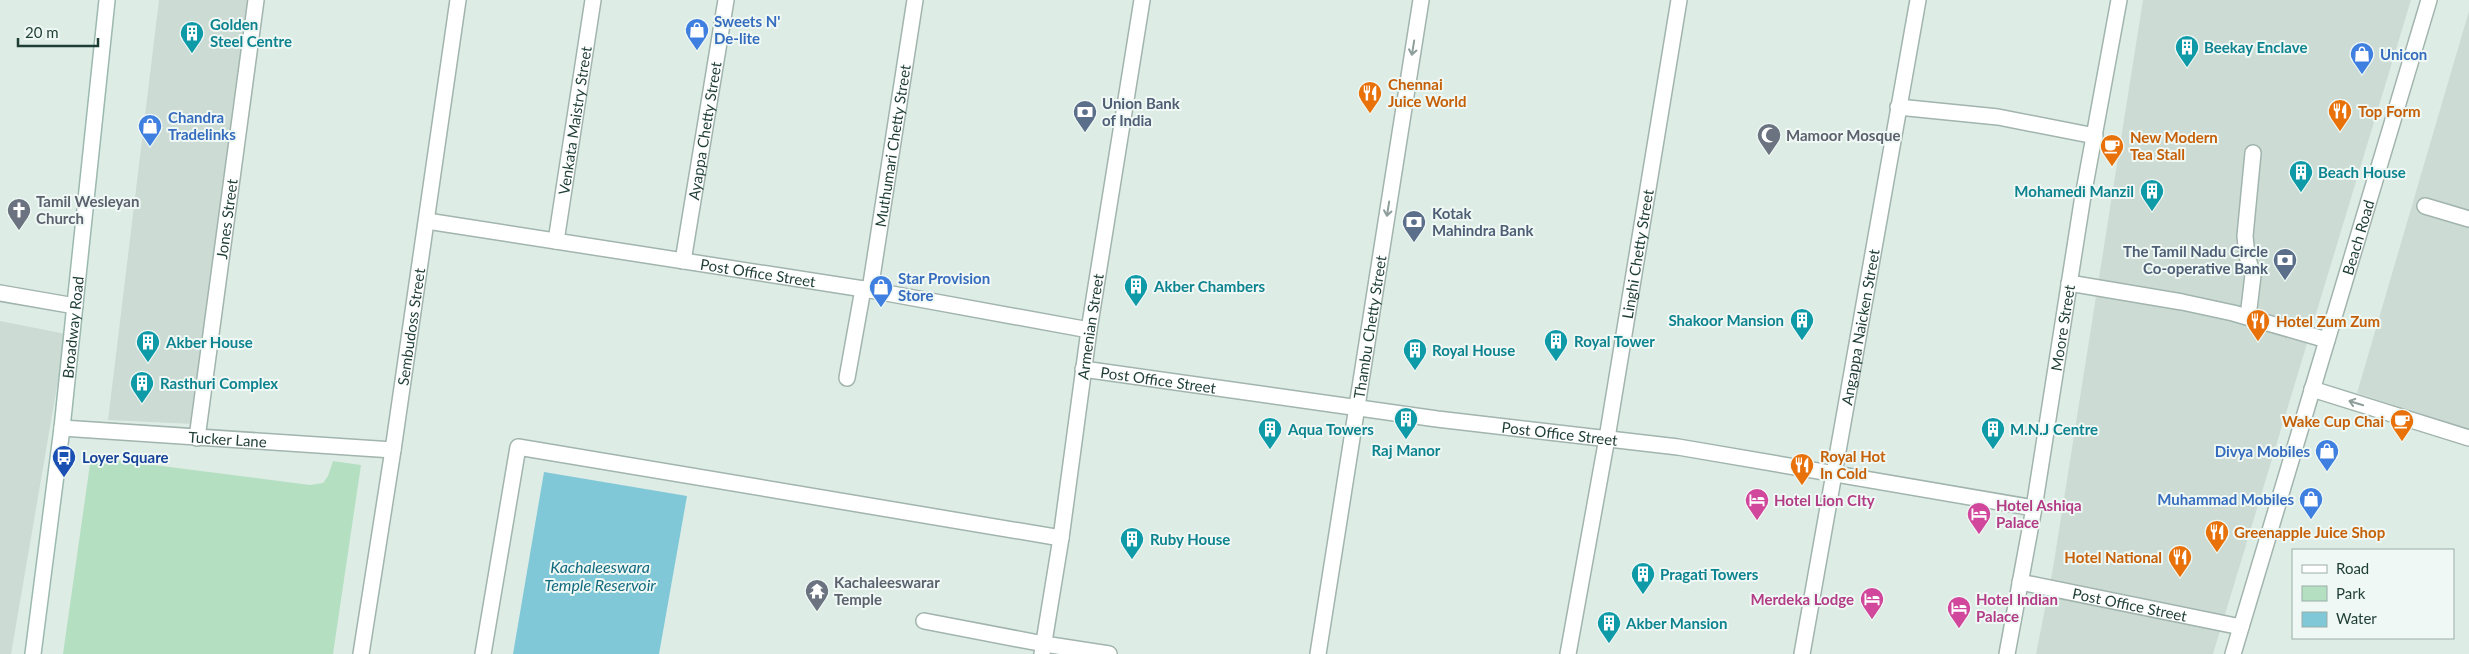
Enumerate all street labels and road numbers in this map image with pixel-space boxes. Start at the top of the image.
street label: Venkata Maistry Street [554,44,595,196]
street label: Ayappa Chetty Street [684,60,725,201]
street label: Muthumari Chetty Street [871,63,914,228]
street label: Jones Street [212,177,241,260]
street label: Linghi Chetty Street [1618,187,1657,320]
street label: Beach Road [2338,198,2378,277]
street label: Angappa Naicken Street [1837,247,1883,407]
street label: Thambu Chetty Street [1349,253,1390,400]
street label: Post Office Street [699,255,818,291]
street label: Sembudoss Street [393,266,428,387]
street label: Armenian Street [1073,272,1107,381]
street label: Broadway Road [58,275,87,379]
street label: Moore Street [2047,283,2078,372]
street label: Post Office Street [1099,363,1218,397]
street label: Post Office Street [1501,418,1619,449]
street label: Tucker Lane [188,427,267,451]
street label: Post Office Street [2071,584,2189,625]

